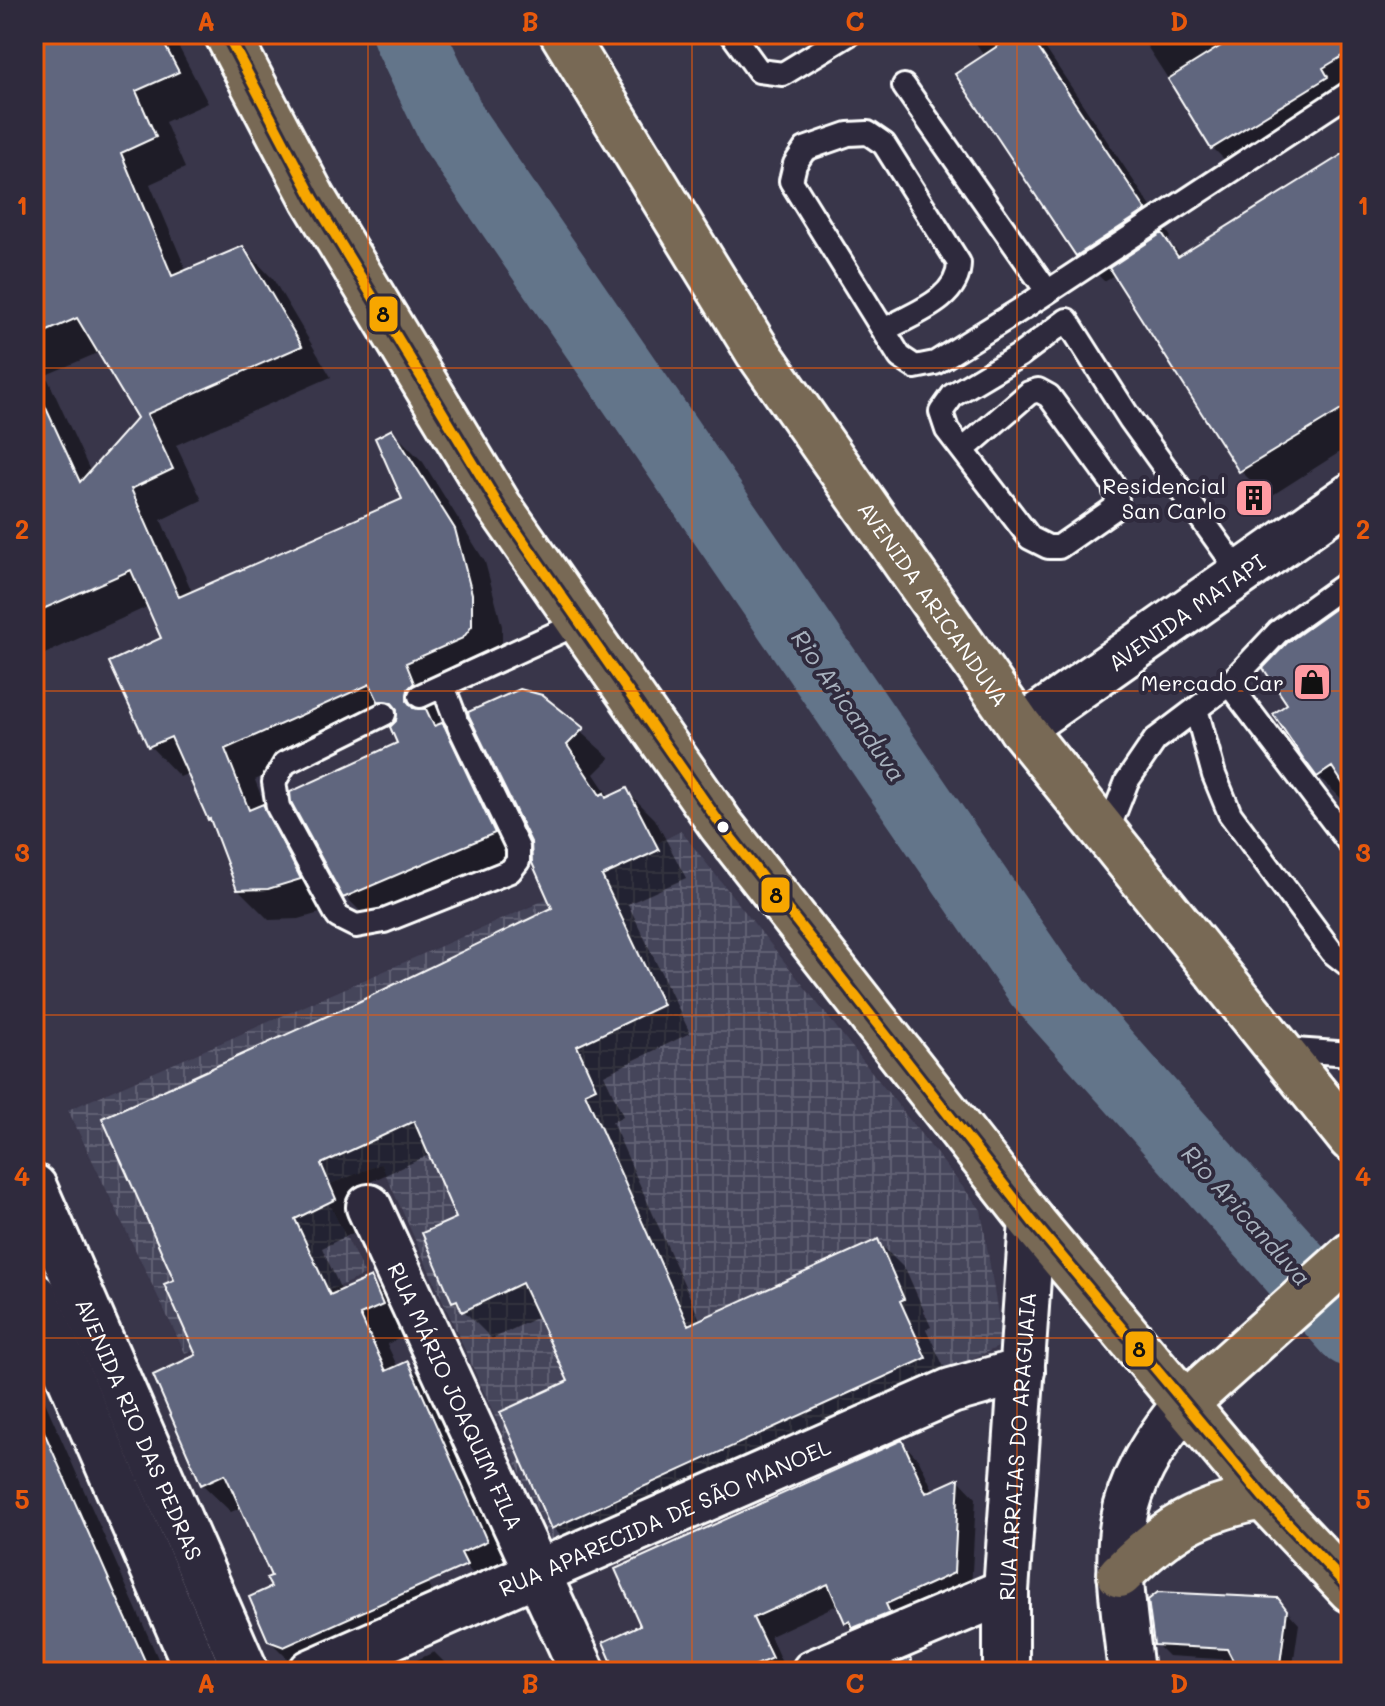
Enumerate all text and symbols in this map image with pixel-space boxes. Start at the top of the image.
text: A [197,4,215,38]
text: B [521,4,539,38]
text: C [845,4,865,38]
text: D [1170,4,1188,38]
text: 1 [16,188,28,222]
text: 1 [1357,188,1369,222]
line badge: 8 [368,295,399,333]
text: 8 [376,299,390,328]
place label: Residencial San Carlo [1102,471,1226,525]
building icon: Residencial San Carlo [1233,477,1275,519]
street label: AVENIDA ARICANDUVA [852,495,1016,712]
text: 2 [15,512,29,546]
text: 2 [1356,512,1370,546]
street label: AVENIDA MATAPI [1102,547,1270,677]
water label: Rio Aricanduva [785,623,913,787]
shop icon: Mercado Car [1291,661,1333,703]
place label: Mercado Car [1141,668,1284,697]
unlabelled marker [715,819,731,835]
text: 3 [14,835,30,869]
text: 3 [1355,835,1371,869]
line badge: 8 [760,876,791,914]
text: 8 [769,880,783,909]
water label: Rio Aricanduva [1176,1138,1318,1292]
text: 4 [14,1159,30,1193]
text: 4 [1355,1159,1371,1193]
street label: RUA MÁRIO JOAQUIM FILA [382,1257,530,1535]
street label: RUA ARRAIAS DO ARAGUAIA [992,1291,1041,1601]
street label: AVENIDA RIO DAS PEDRAS [70,1293,210,1564]
line badge: 8 [1124,1330,1155,1368]
text: 8 [1132,1334,1146,1363]
street label: RUA APARECIDA DE SÃO MANOEL [494,1431,835,1602]
text: 5 [14,1482,30,1516]
text: 5 [1355,1482,1371,1516]
text: A [197,1666,215,1700]
text: B [521,1666,539,1700]
text: C [845,1666,865,1700]
text: D [1170,1666,1188,1700]

